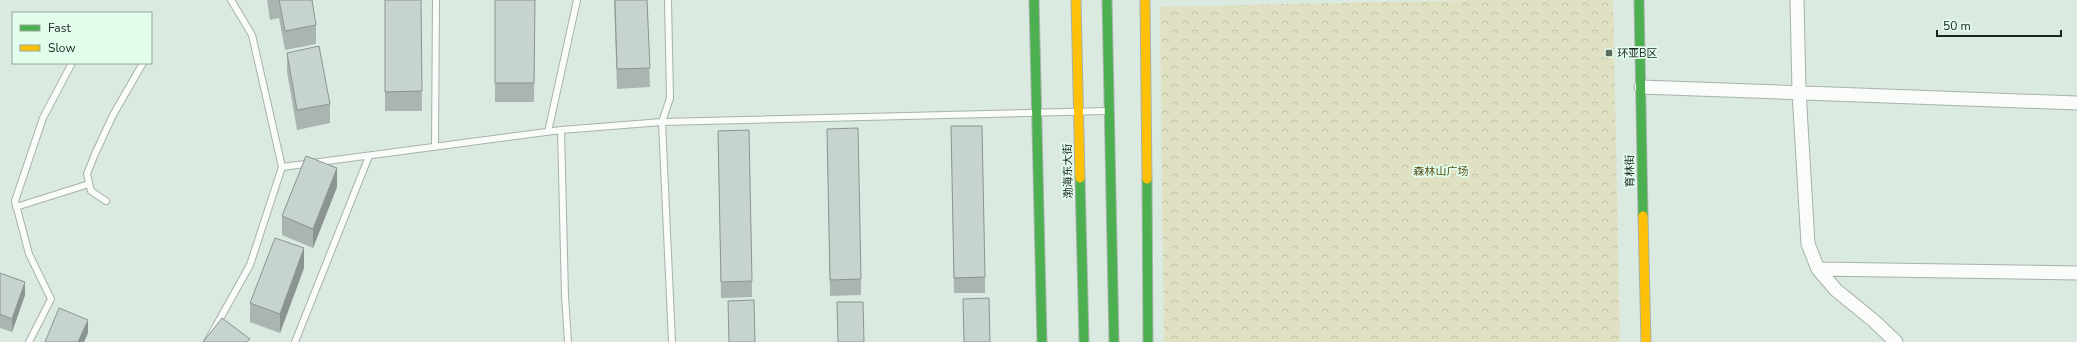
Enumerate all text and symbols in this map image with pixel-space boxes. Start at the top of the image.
legend [12,12,152,64]
scale bar [1937,12,2061,38]
text: 50 m [1943,18,1971,34]
text: Fast [48,20,71,36]
text: Slow [48,40,76,56]
place label: 环亚B区 [1617,46,1657,61]
marker: 环亚B区 [1604,48,1614,58]
street label: 渤海东大街 [1060,143,1076,199]
street label: 育林街 [1622,154,1638,188]
park label: 森林山广场 [1414,164,1469,179]

